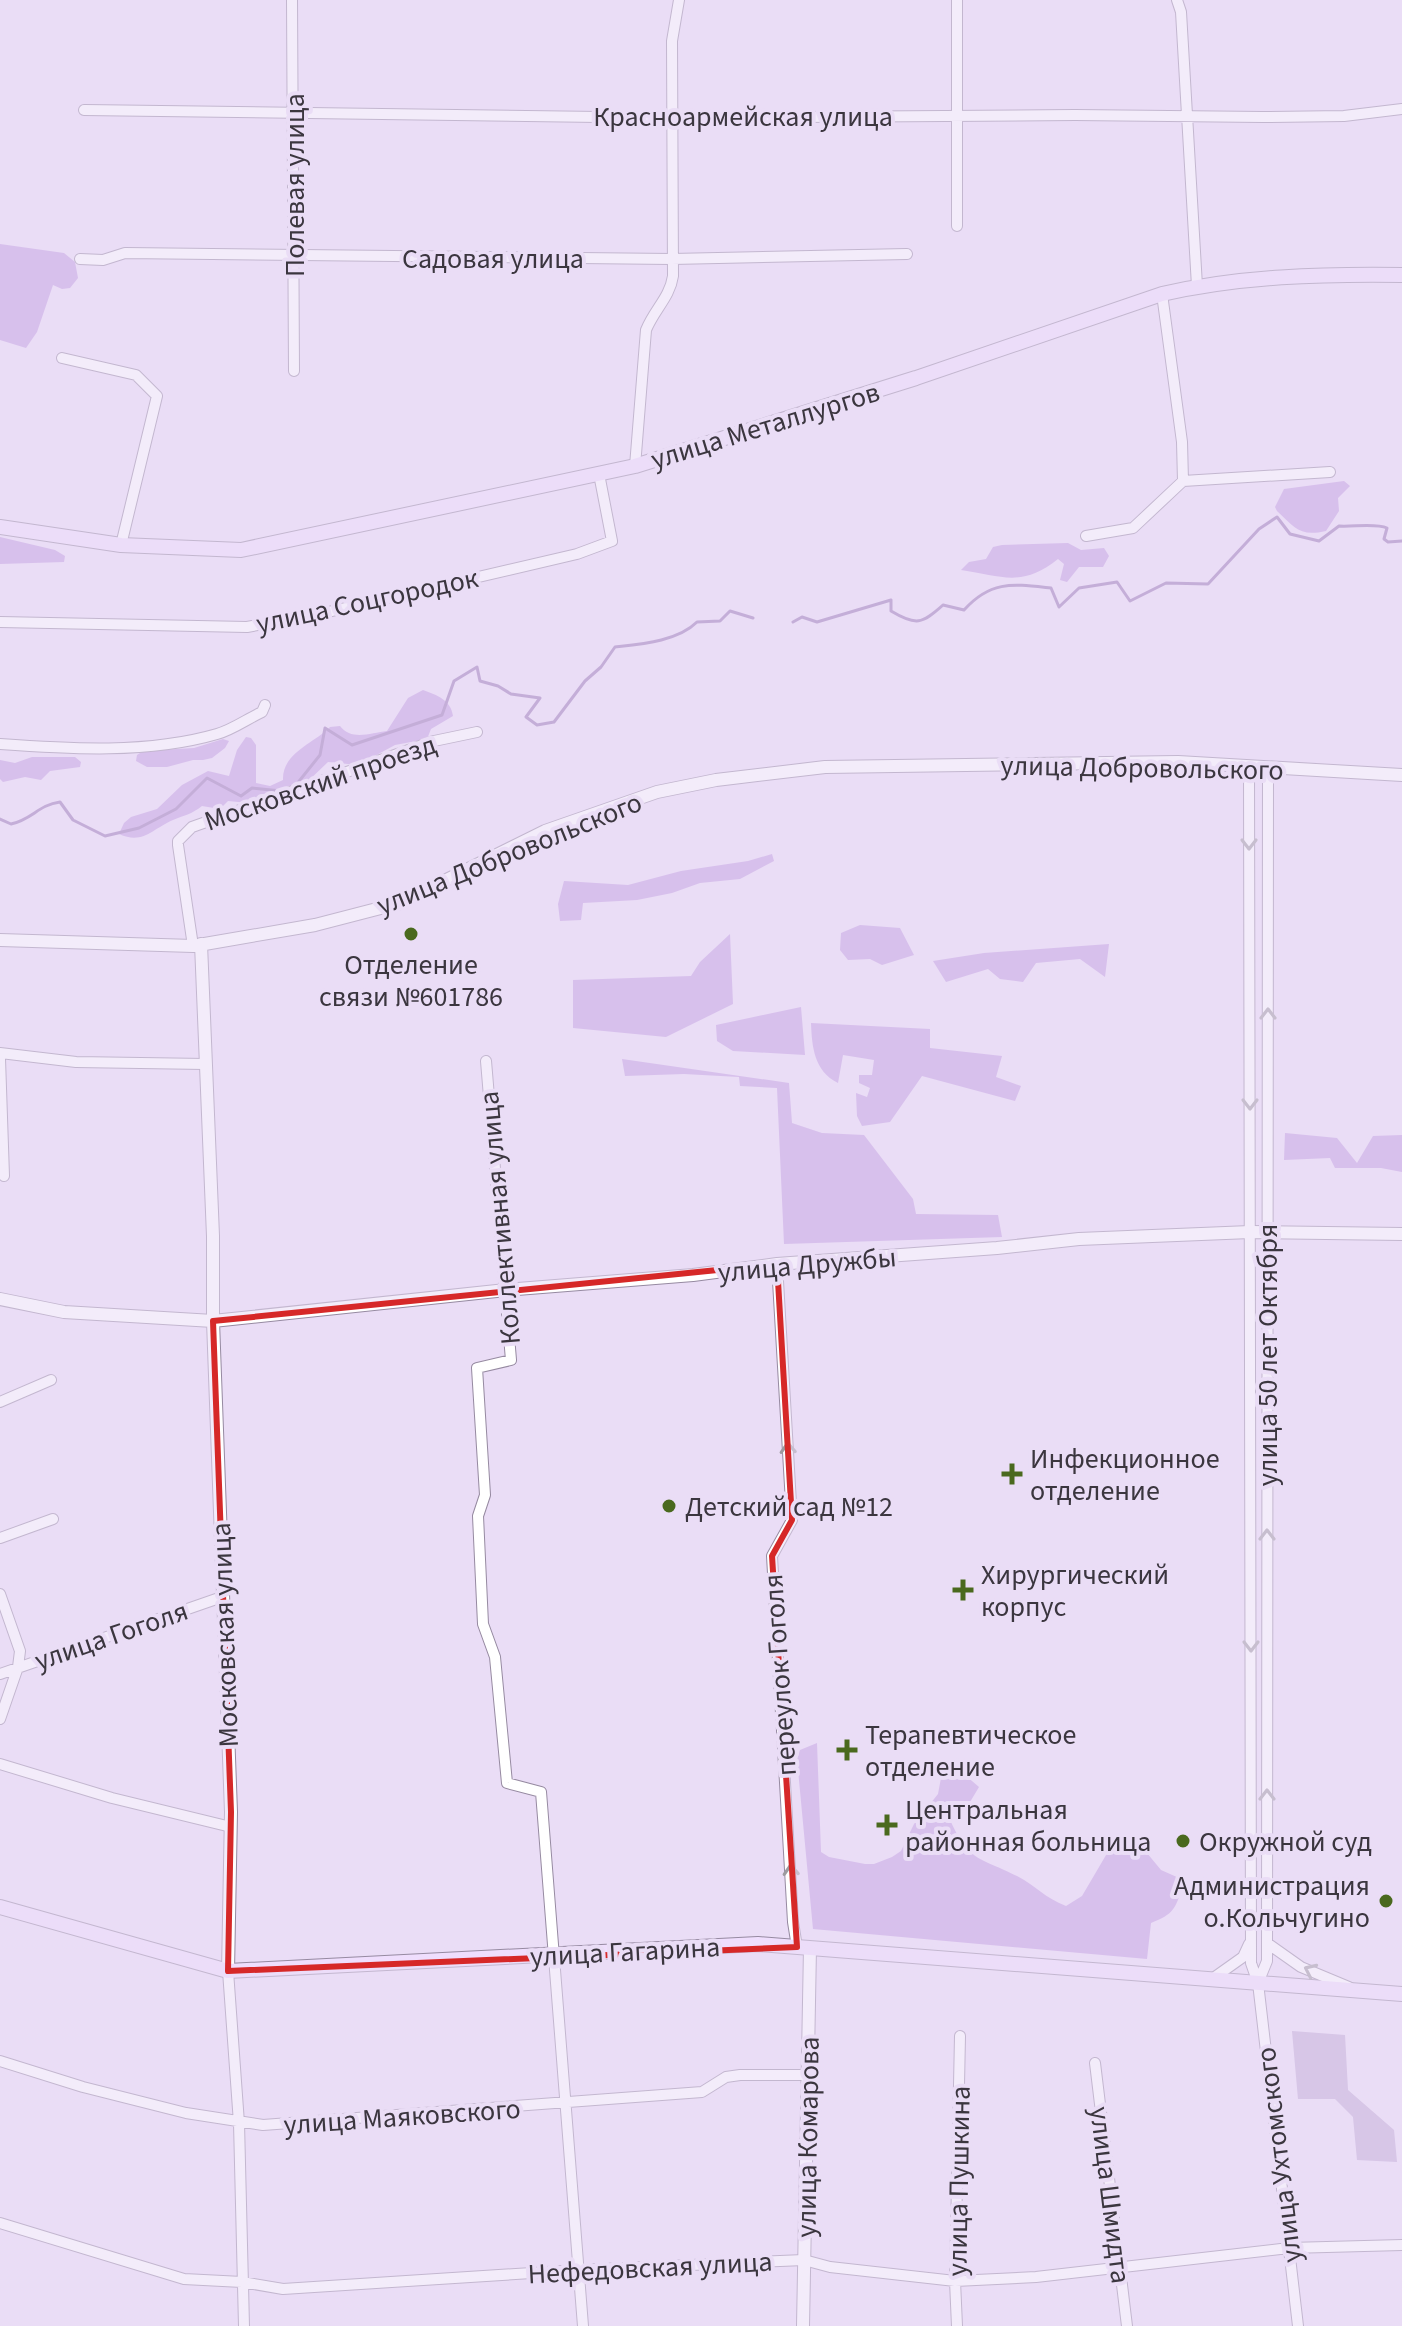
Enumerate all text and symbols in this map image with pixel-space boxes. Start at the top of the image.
street label: Полевая улица [275,93,315,277]
street label: Красноармейская улица [593,97,893,137]
street label: Садовая улица [402,239,584,279]
street label: улица Металлургов [646,372,885,480]
street label: улица Соцгородок [253,558,482,644]
street label: Московский проезд [199,725,442,841]
street label: улица Добровольского [1000,746,1284,790]
street label: улица Добровольского [371,782,648,925]
one-way arrow [1240,838,1258,851]
marker: Отделение связи №601786 [402,925,420,943]
place label: Отделение связи №601786 [319,945,503,1017]
one-way arrow [1259,1007,1277,1020]
street label: Коллективная улица [469,1089,531,1346]
one-way arrow [1241,1098,1259,1111]
street label: улица 50 лет Октября [1248,1224,1288,1486]
street label: улица Дружбы [716,1237,898,1293]
place label: Инфекционное отделение [1030,1439,1220,1511]
one-way arrow [780,1441,797,1454]
marker: Инфекционное отделение [1001,1463,1023,1485]
place label: Детский сад №12 [685,1487,893,1527]
marker: Детский сад №12 [660,1497,678,1515]
street label: Московская улица [201,1522,249,1748]
one-way arrow [1258,1528,1276,1541]
place label: Хирургический корпус [981,1555,1169,1627]
street label: переулок Гоголя [753,1573,807,1777]
marker: Хирургический корпус [952,1579,974,1601]
street label: улица Гоголя [29,1591,193,1681]
one-way arrow [1242,1640,1260,1653]
place label: Терапевтическое отделение [865,1715,1076,1787]
marker: Терапевтическое отделение [836,1739,858,1761]
one-way arrow [1258,1788,1276,1801]
place label: Центральная районная больница [905,1790,1151,1862]
marker: Центральная районная больница [876,1814,898,1836]
place label: Окружной суд [1199,1822,1372,1862]
marker: Окружной суд [1174,1832,1192,1850]
one-way arrow [782,1863,799,1876]
place label: Администрация о.Кольчугино [1174,1866,1370,1938]
marker: Администрация о.Кольчугино [1377,1892,1395,1910]
street label: улица Гагарина [529,1927,721,1977]
one-way arrow [1304,1964,1319,1980]
street label: улица Комарова [786,2036,830,2238]
street label: улица Ухтомского [1246,2045,1312,2265]
street label: улица Пушкина [937,2085,981,2277]
street label: улица Маяковского [282,2089,522,2145]
street label: улица Шмидта [1079,2104,1141,2286]
street label: Нефедовская улица [527,2242,773,2294]

